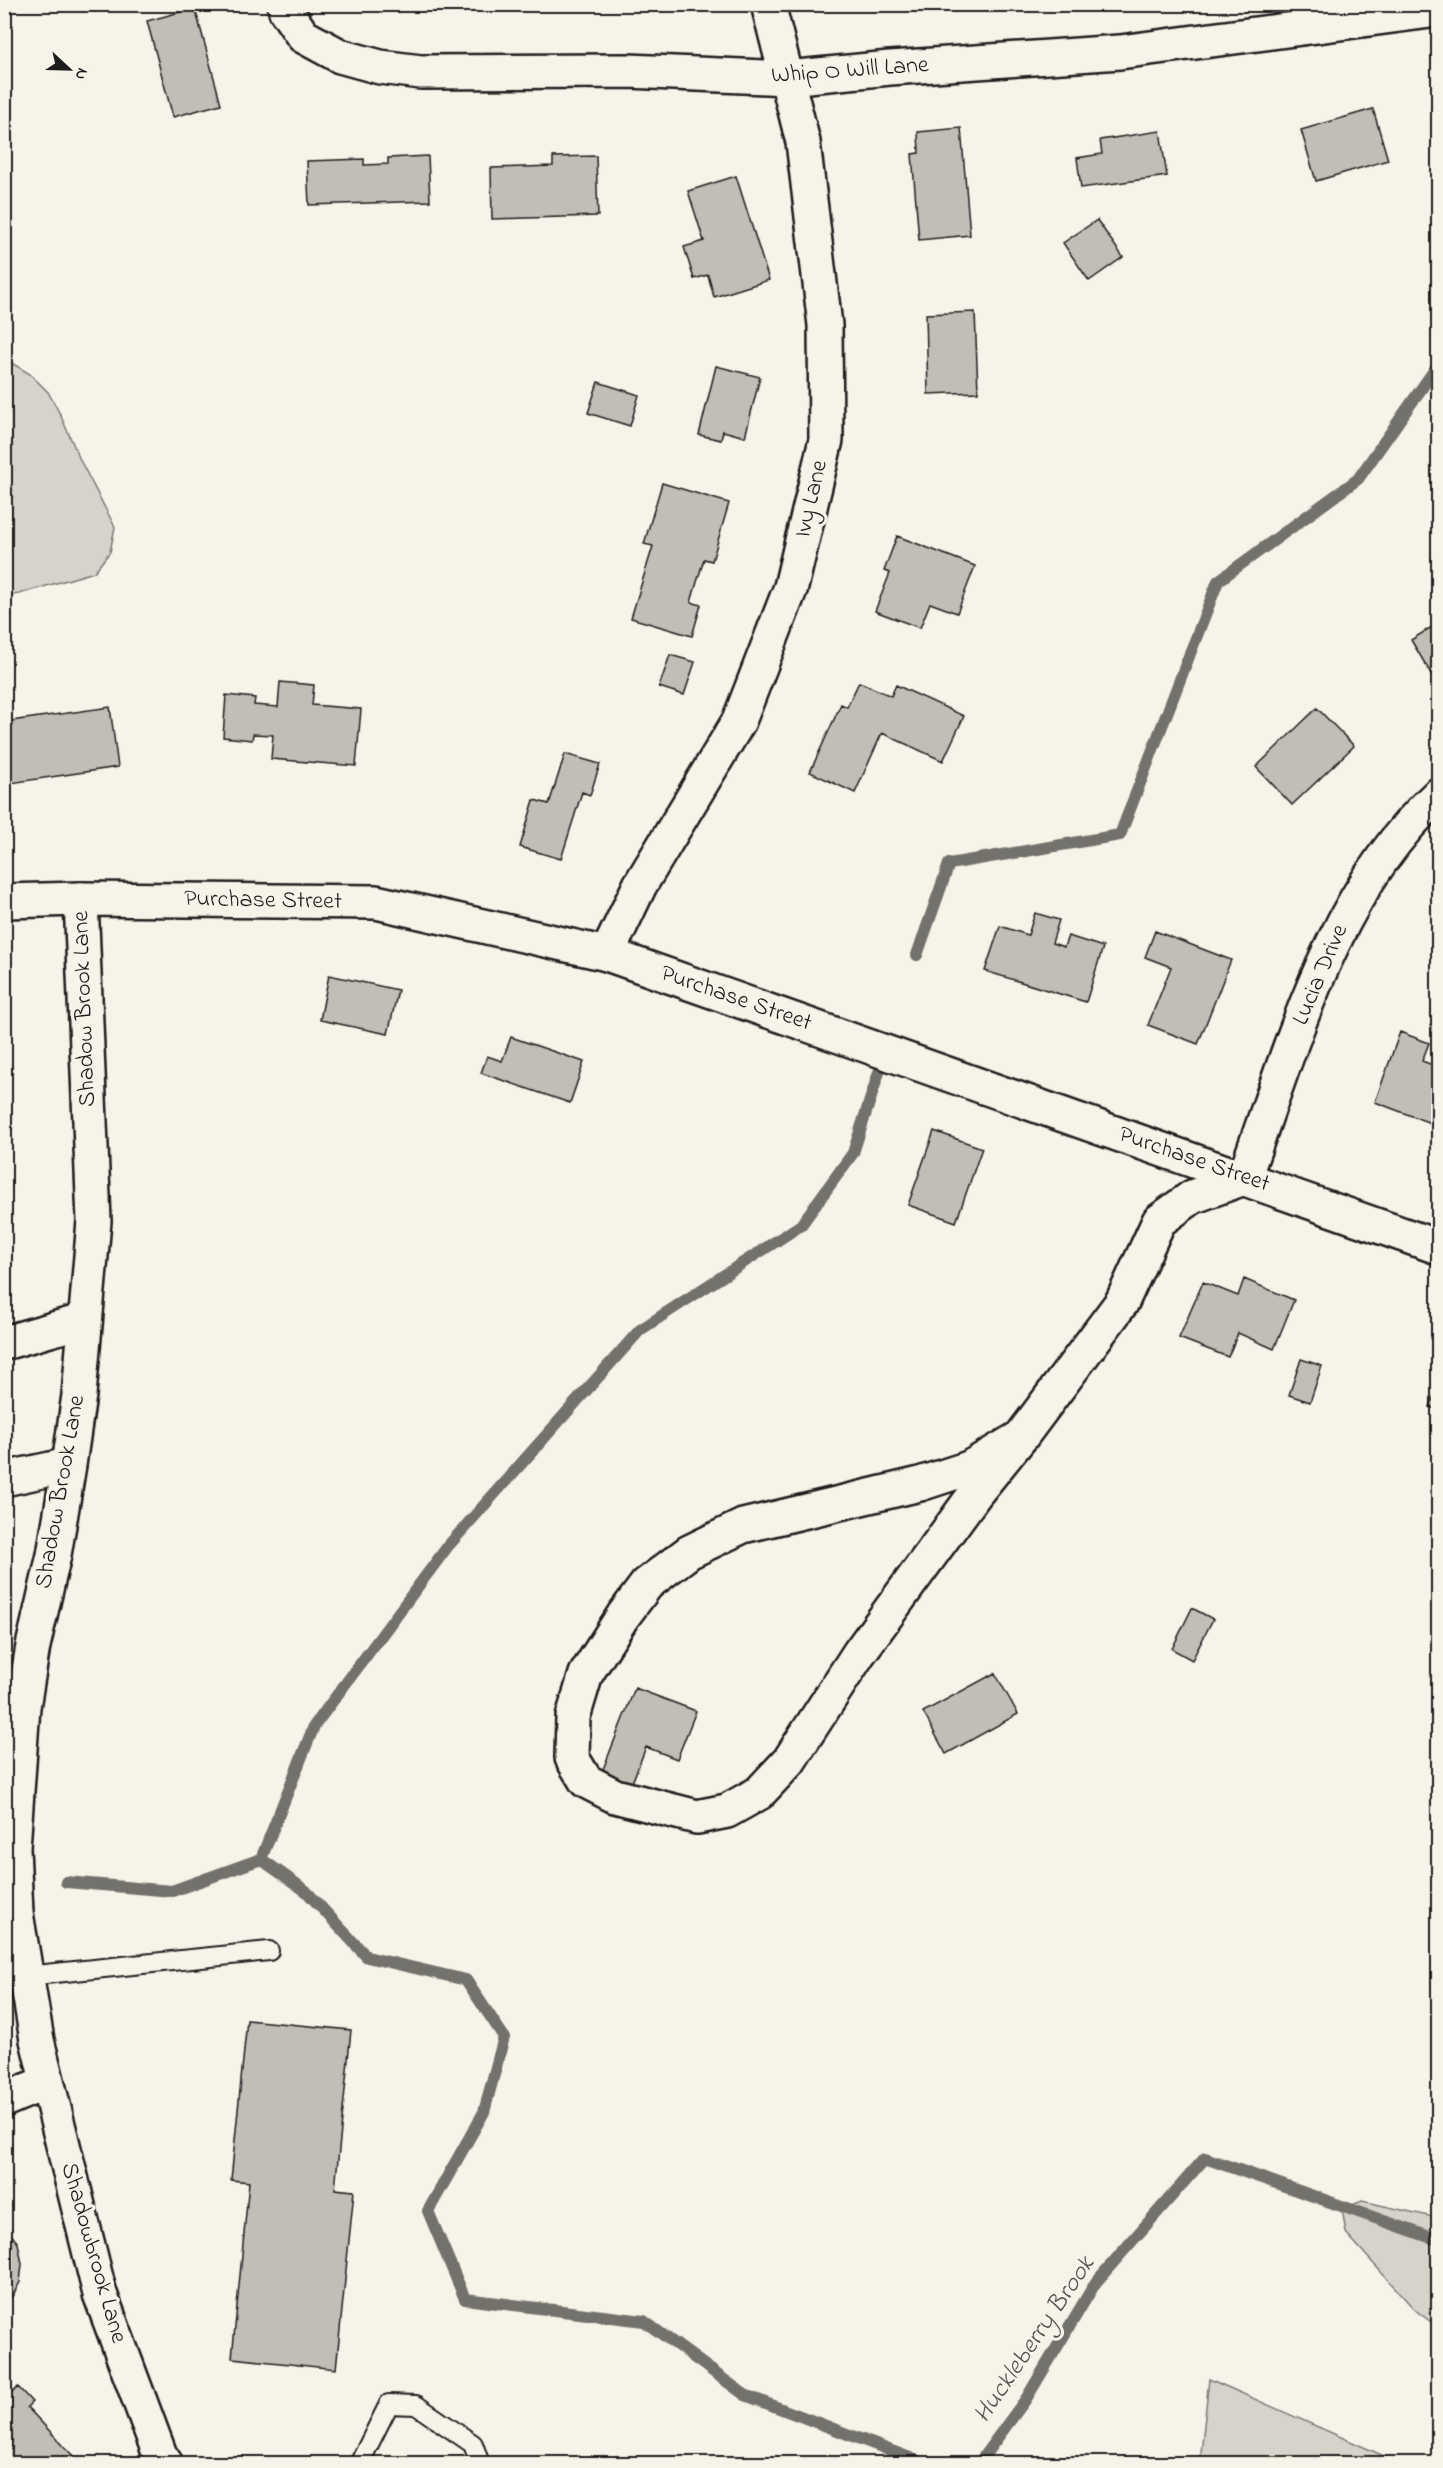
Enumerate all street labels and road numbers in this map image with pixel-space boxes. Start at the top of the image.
street label: Whip O Will Lane [770,48,930,94]
street label: Ivy Lane [786,456,839,541]
street label: Purchase Street [184,882,342,920]
street label: Shadow Brook Lane [64,910,106,1108]
street label: Lucia Drive [1284,919,1358,1031]
street label: Purchase Street [656,957,816,1041]
street label: Purchase Street [1114,1118,1274,1202]
street label: Shadow Brook Lane [27,1392,95,1592]
street label: Shadowbrook Lane [51,2159,136,2348]

